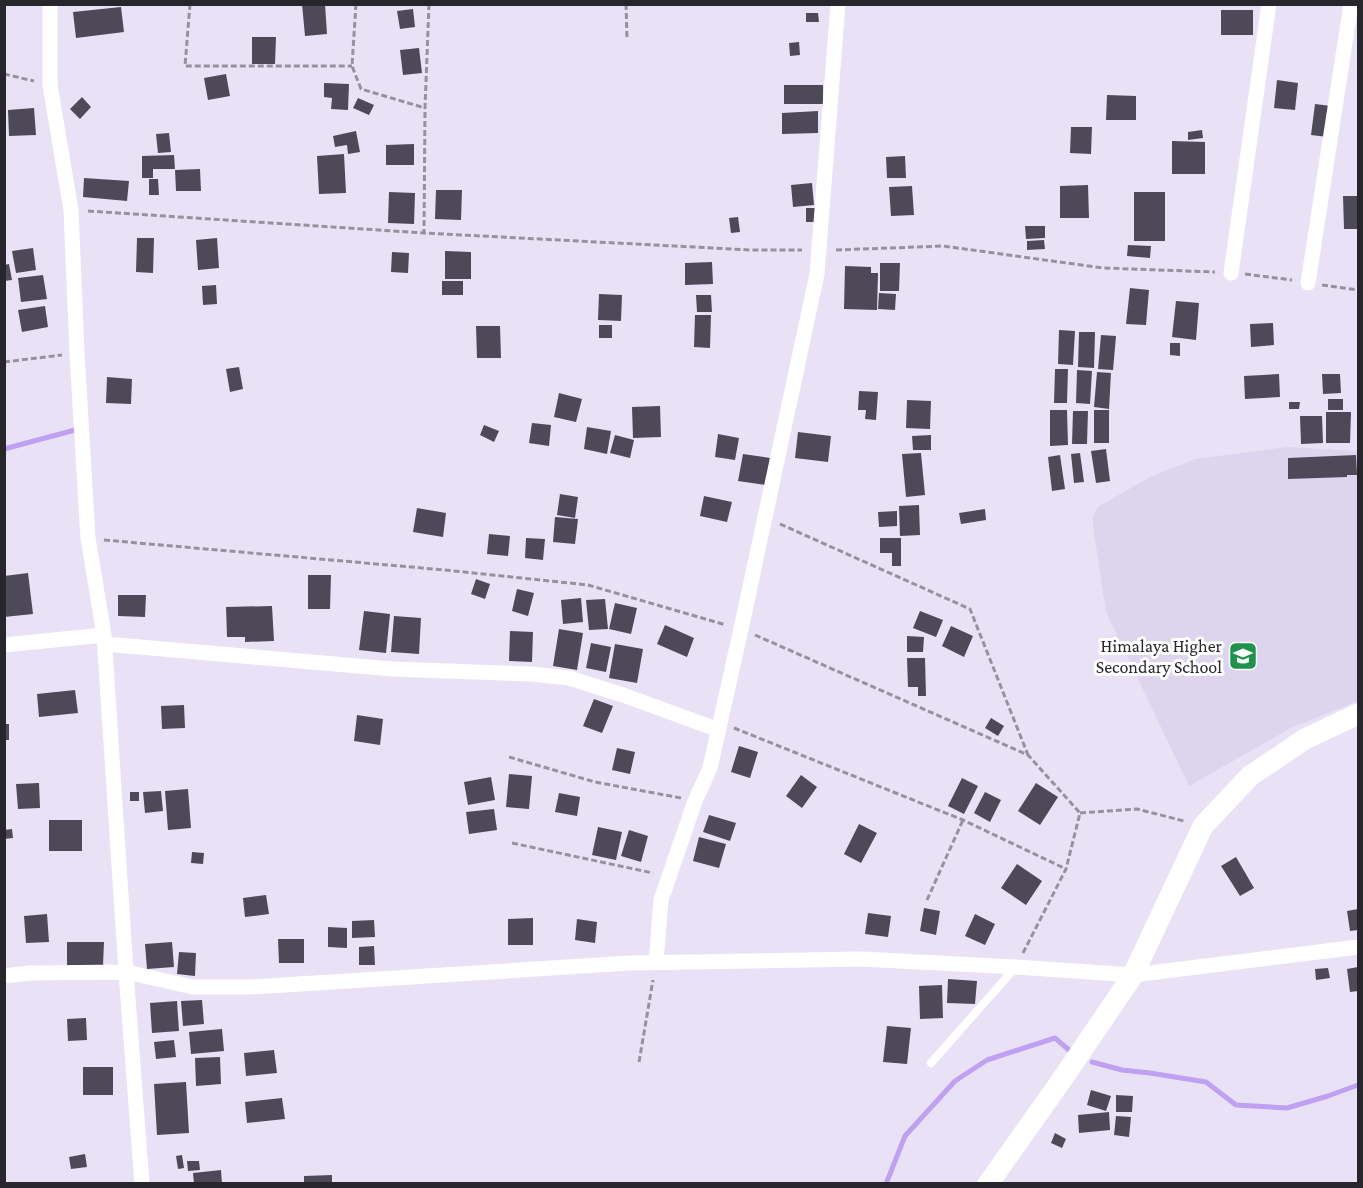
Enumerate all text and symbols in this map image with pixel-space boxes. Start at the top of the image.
place label: Himalaya Higher Secondary School [1096,636,1223,677]
school or university icon: Himalaya Higher Secondary School [1227,640,1259,672]

